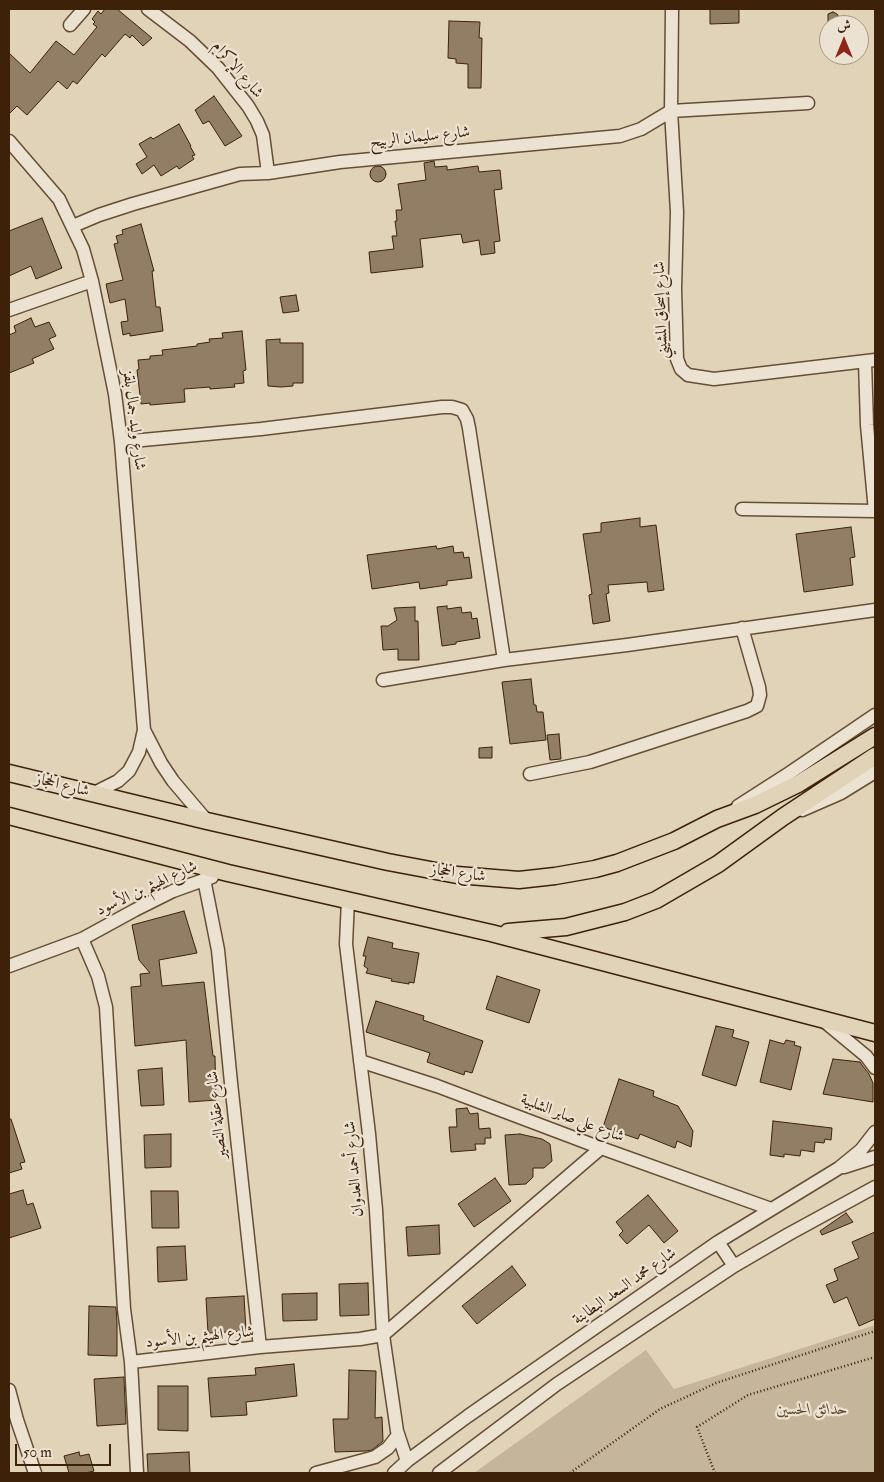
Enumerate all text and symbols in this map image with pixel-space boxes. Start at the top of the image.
north arrow [819,15,869,65]
text: ش [837,17,851,34]
street label: شارع الإكرام [207,37,267,103]
street label: شارع سليمان الربيح [369,123,471,153]
street label: شارع إسحاق المشيني [651,261,673,359]
street label: شارع وليد جمال بلقز [117,369,149,471]
street label: شارع الحجاز [33,770,91,802]
street label: شارع الهيثم بن الأسود [93,857,201,921]
street label: شارع الحجاز [429,861,487,887]
street label: شارع عقلة النصير [204,1070,232,1160]
street label: شارع علي صابر الشلبية [517,1090,627,1148]
street label: شارع أحمد العدوان [341,1120,369,1218]
street label: شارع محمد السعد البطاينة [570,1244,680,1330]
street label: شارع الهيثم بن الأسود [145,1323,255,1353]
park label: حدائق الحسين [776,1401,848,1421]
scale bar [18,1434,114,1466]
text: 50 m [23,1443,52,1462]

